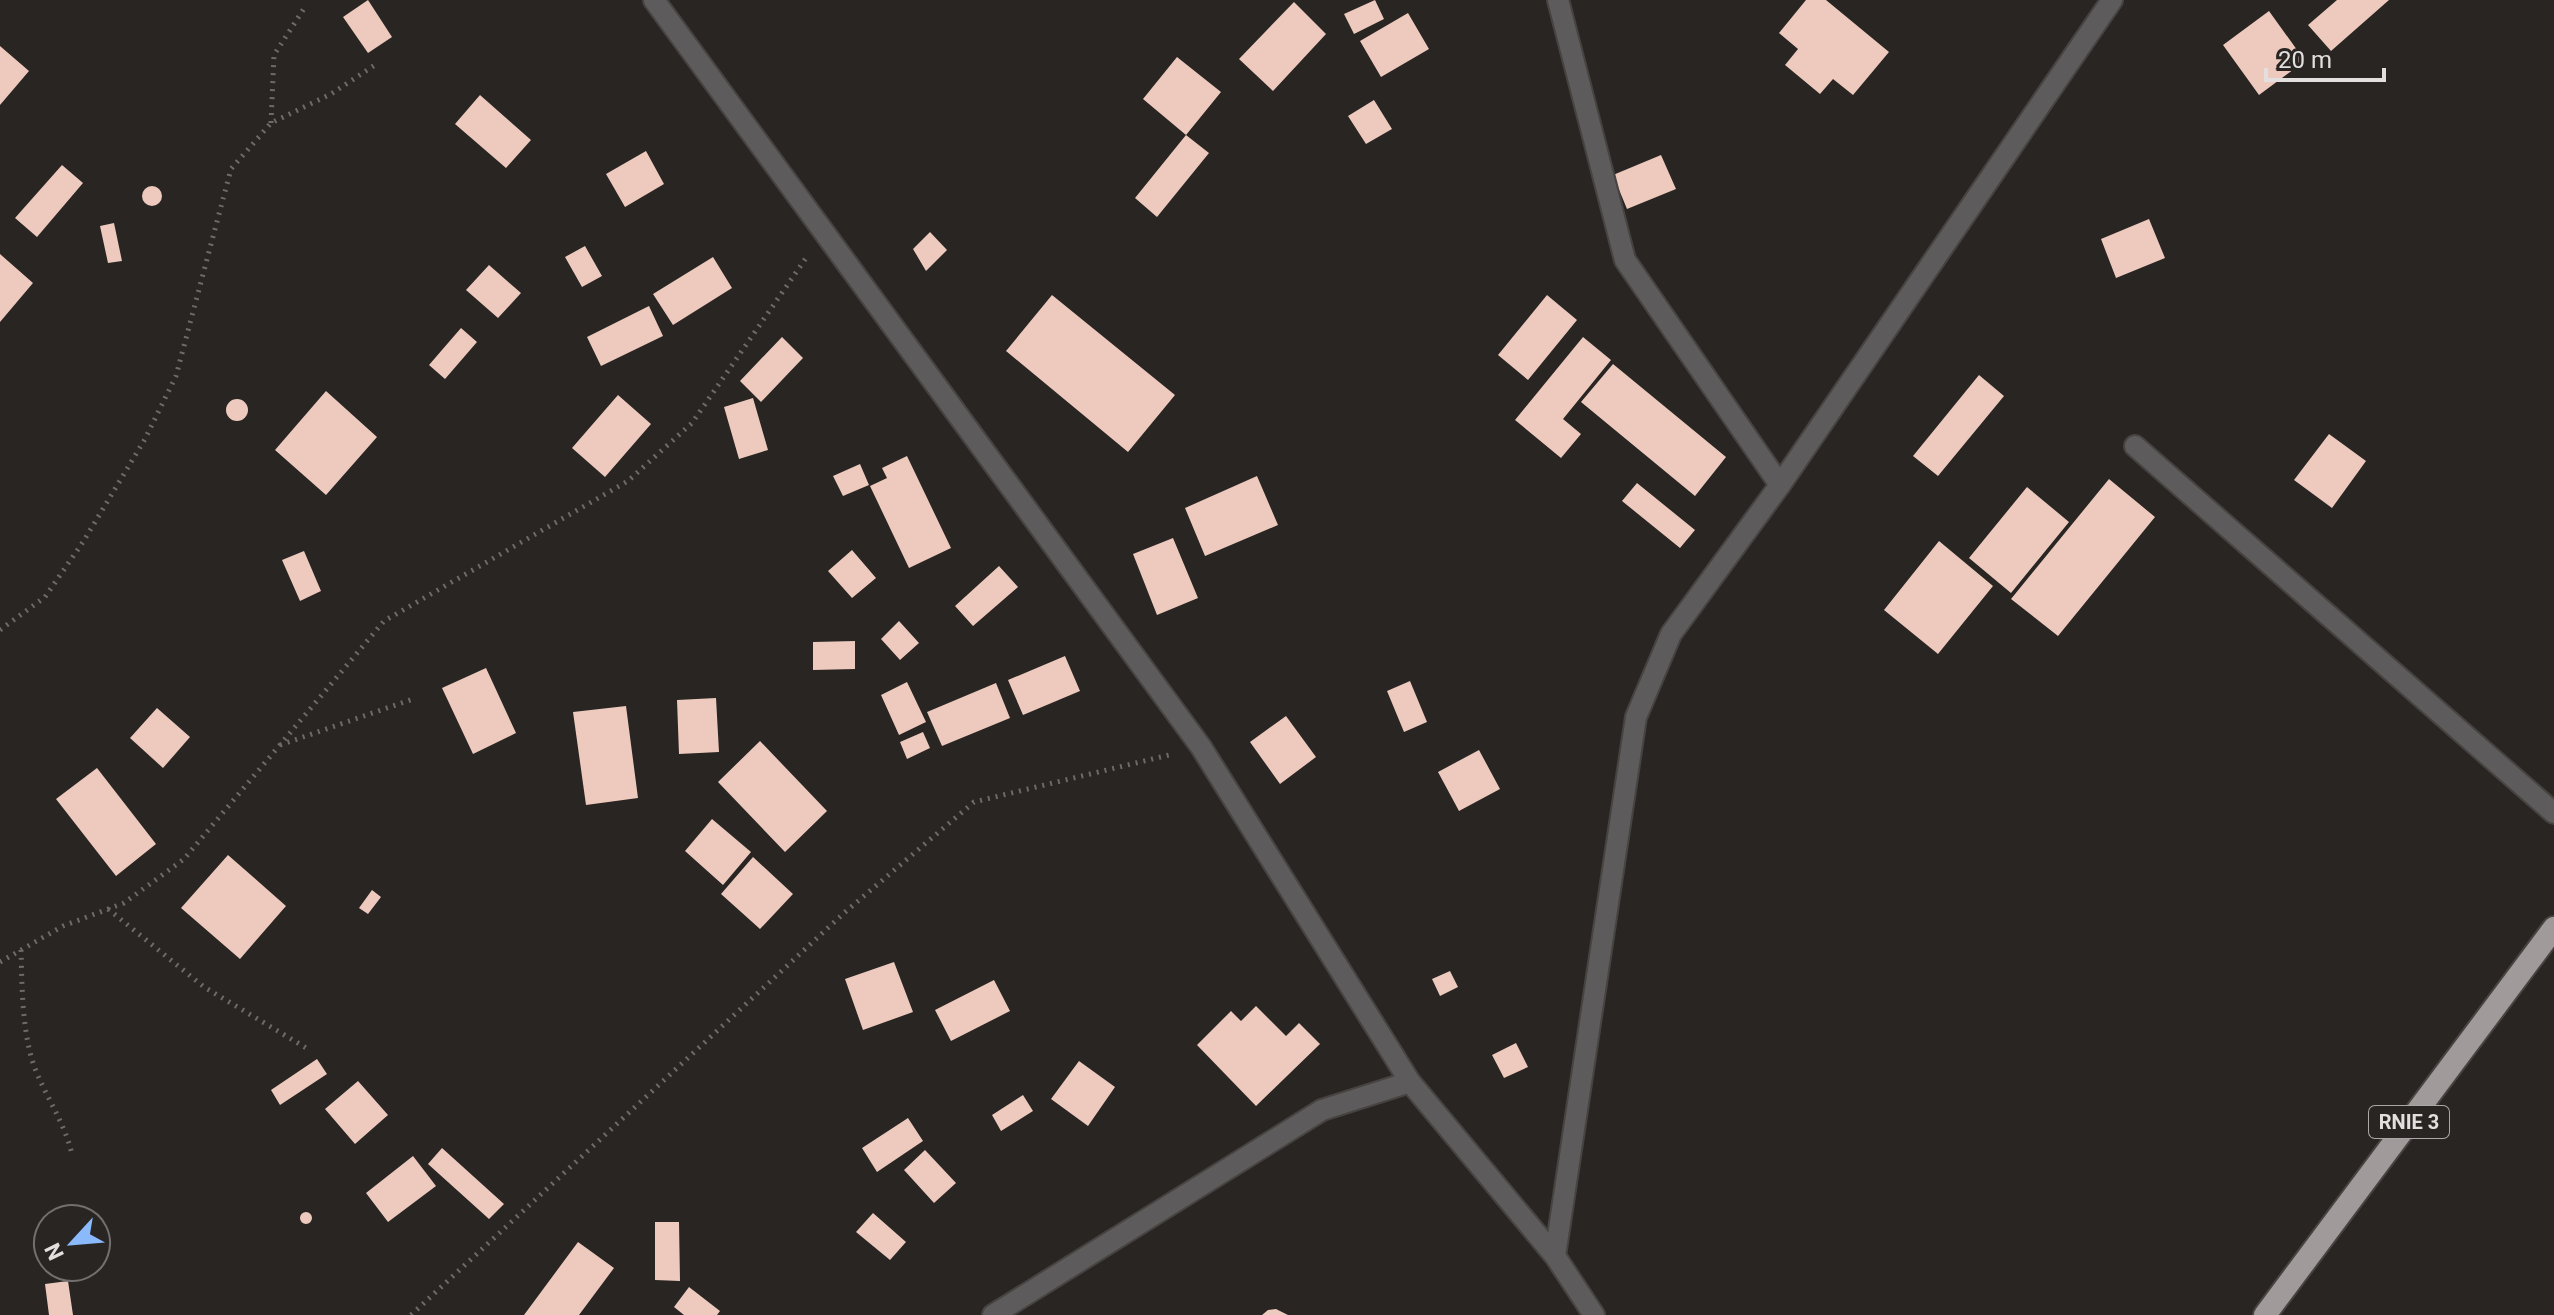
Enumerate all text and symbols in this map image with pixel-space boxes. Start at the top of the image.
scale bar [2266,32,2384,82]
text: 20 m [2278,46,2332,74]
road number: RNIE 3 [2369,1106,2449,1138]
north arrow [32,1203,112,1283]
text: N [40,1239,69,1264]

